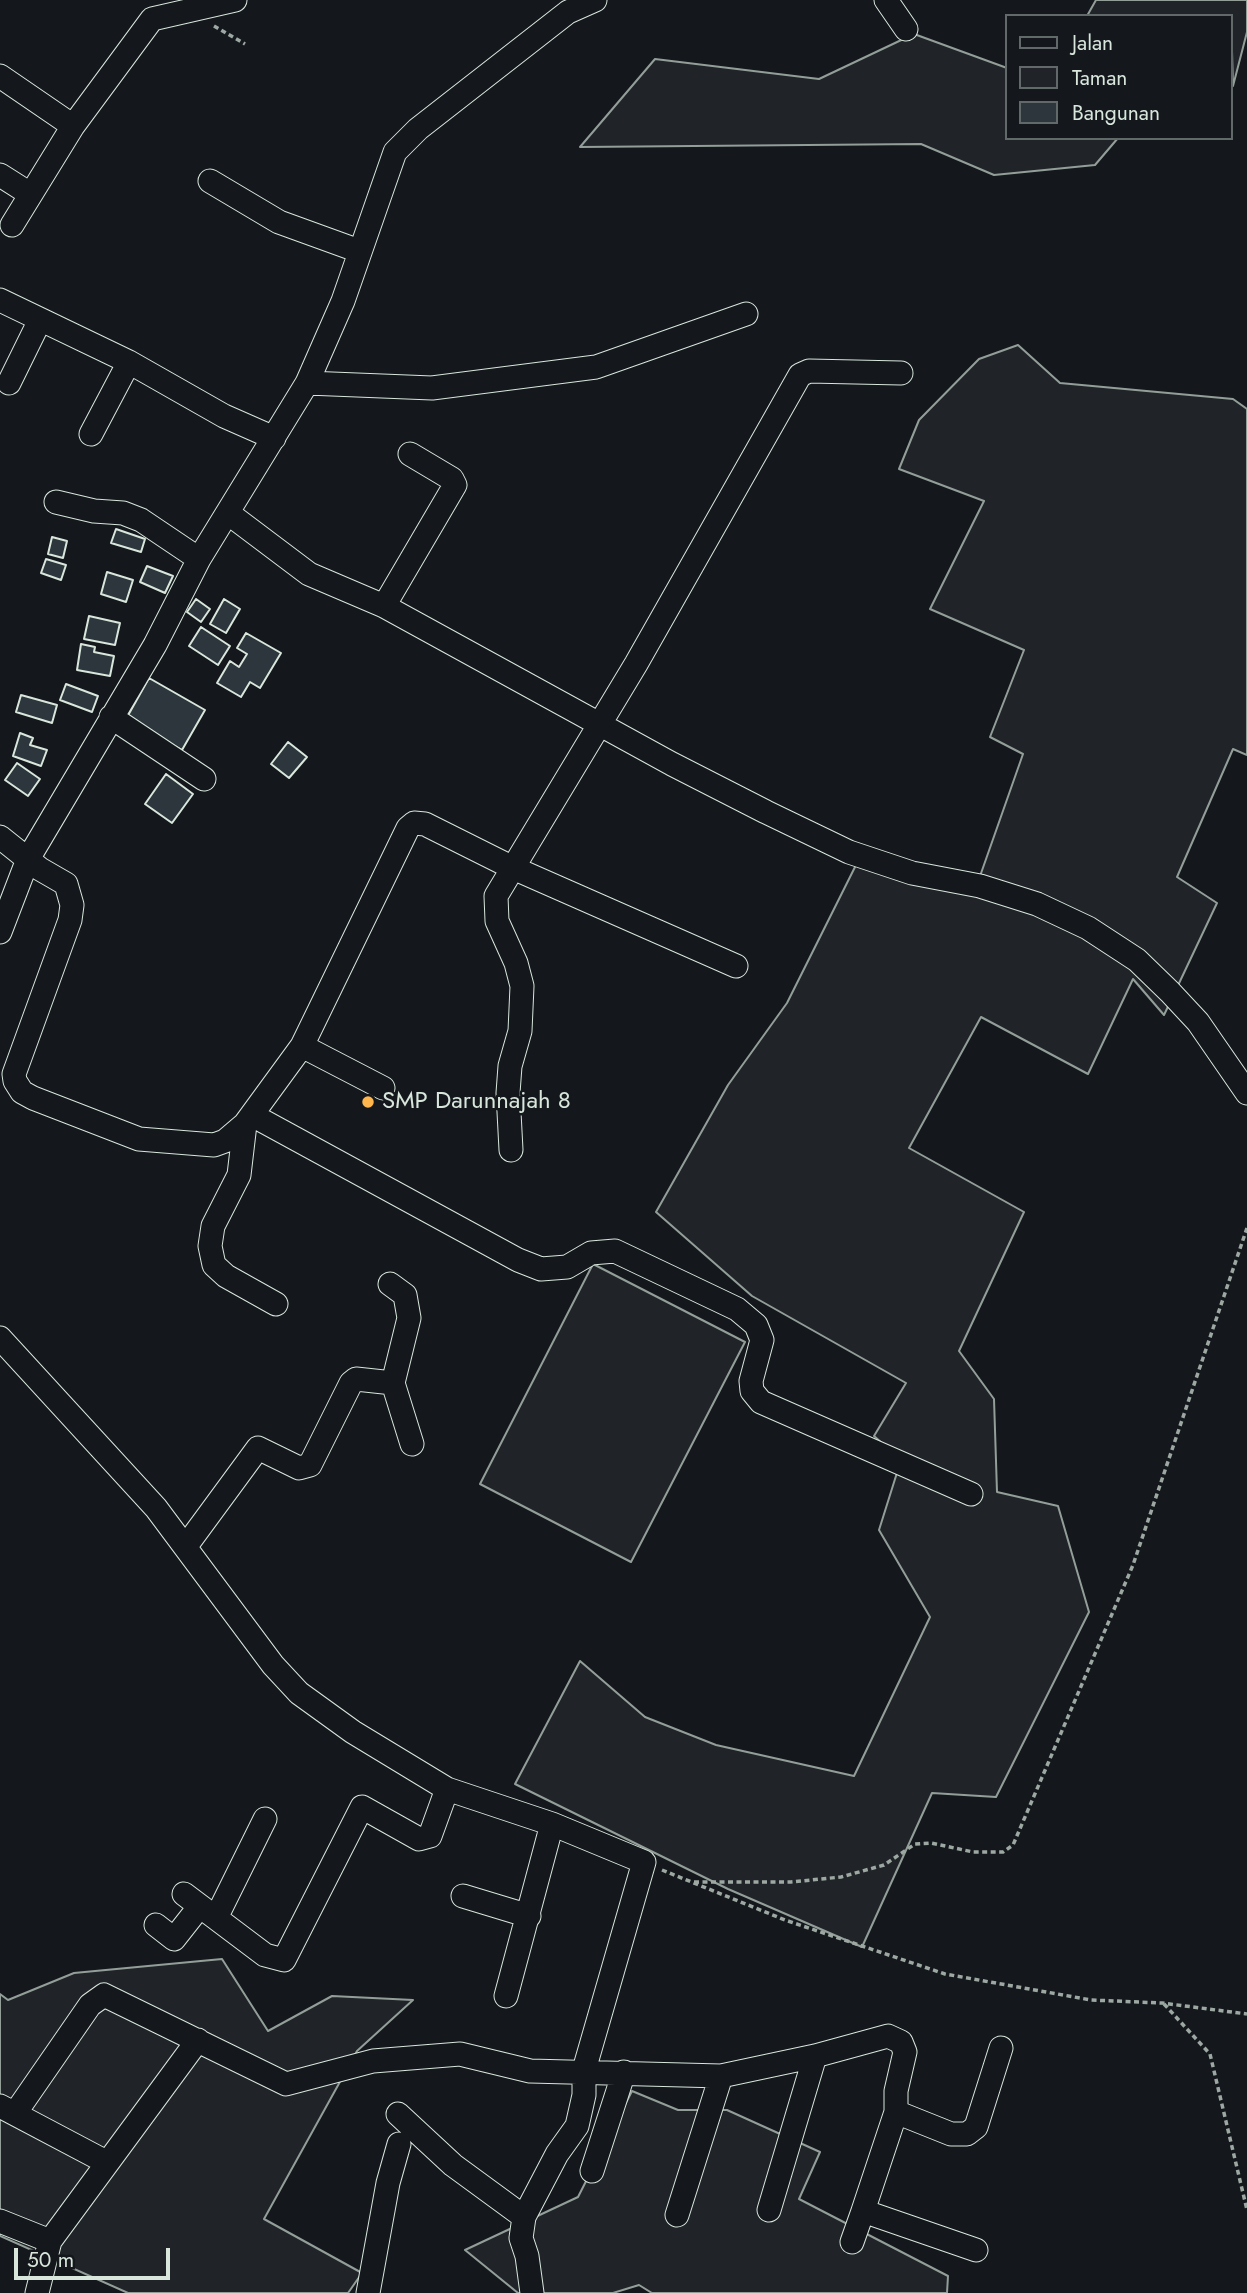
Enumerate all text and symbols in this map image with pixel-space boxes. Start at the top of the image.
legend [1006,14,1233,140]
text: Jalan [1072,28,1113,58]
text: Taman [1072,63,1127,93]
text: Bangunan [1072,98,1160,128]
place label: SMP Darunnajah 8 [382,1088,571,1116]
marker: SMP Darunnajah 8 [360,1094,376,1110]
scale bar [18,2234,173,2278]
text: 50 m [27,2245,74,2275]

